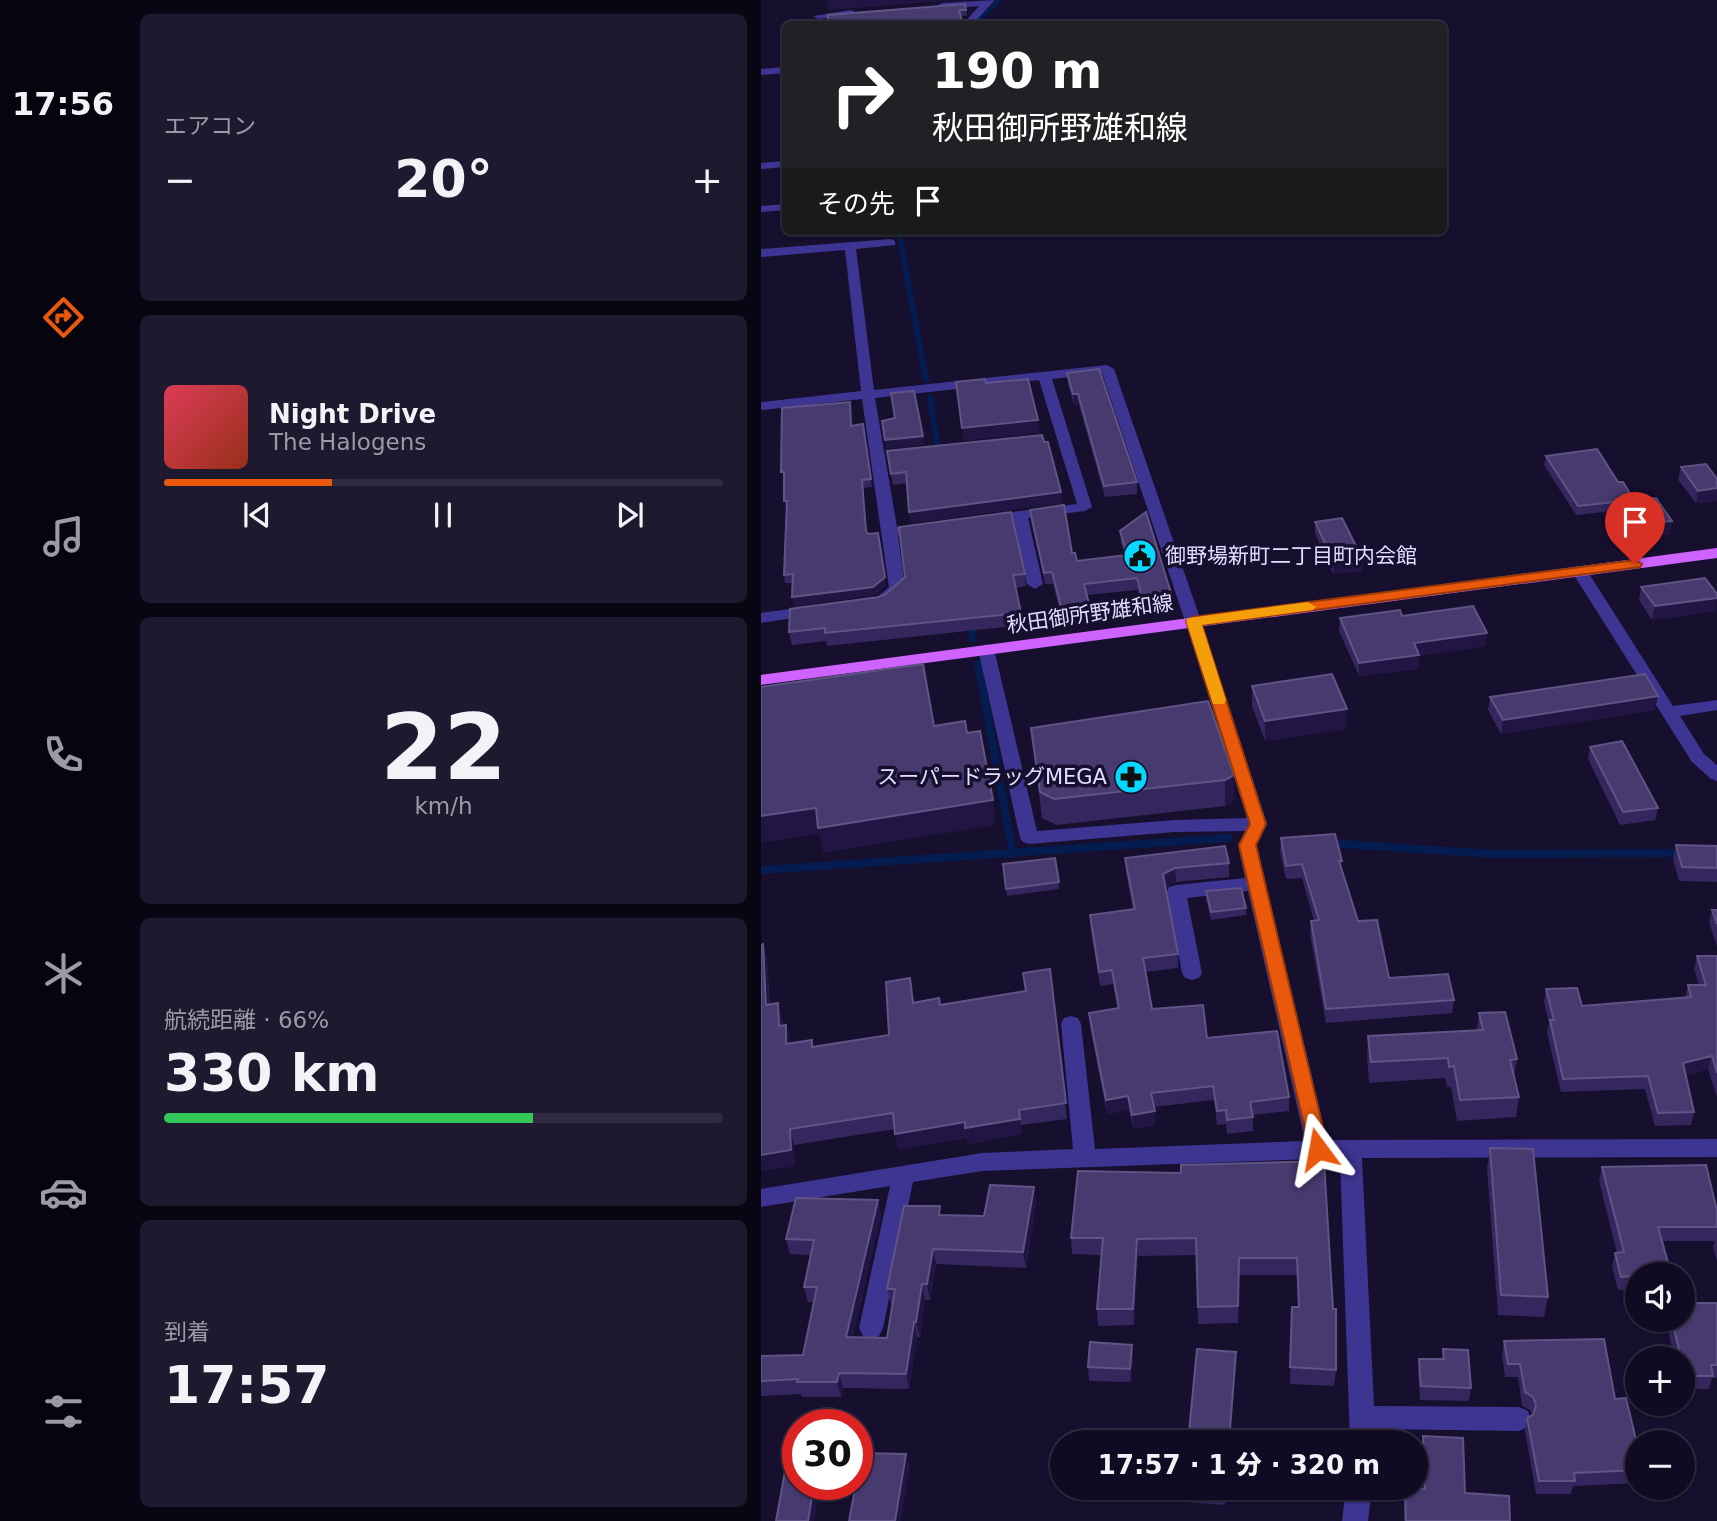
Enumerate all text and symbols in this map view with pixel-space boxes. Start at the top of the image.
text: 190 m [932,43,1102,100]
icon: right [817,49,908,140]
text: 17:56 [12,85,114,123]
text: 秋田御所野雄和線 [932,109,1188,147]
text: エアコン [164,113,256,139]
text: 20° [394,149,493,209]
text: − [164,158,196,202]
text: + [691,158,723,202]
icon: arrive [909,182,947,220]
text: その先 [817,189,895,219]
icon: directions [39,293,88,342]
text: Night Drive [269,399,436,429]
text: The Halogens [269,429,426,455]
pin [1605,492,1665,564]
icon: previous [238,496,276,534]
icon: pause [424,496,462,534]
icon: next [611,496,649,534]
icon: arrive [1616,503,1654,541]
icon: music [39,512,88,561]
public building icon: 御野場新町二丁目町内会館 [1121,537,1159,575]
place label: 御野場新町二丁目町内会館 [1165,544,1417,568]
street label: 秋田御所野雄和線 [1005,590,1175,638]
text: 22 [380,695,507,800]
icon: phone [39,730,88,779]
pharmacy icon: スーパードラッグMEGA [1112,758,1150,796]
place label: スーパードラッグMEGA [877,765,1108,789]
text: km/h [414,793,473,819]
icon: climate [39,949,88,998]
text: 航続距離 · 66% [164,1007,329,1033]
text: 330 km [164,1043,379,1103]
position arrow [1281,1112,1355,1186]
icon: car [39,1168,88,1217]
map controls [1625,1262,1695,1500]
button: sound [1625,1262,1695,1332]
text: 到着 [164,1319,210,1345]
button: + [1625,1346,1695,1416]
text: 17:57 [164,1355,330,1415]
icon: filters [39,1387,88,1436]
speed limit sign: 30 [782,1409,873,1500]
button: − [1625,1430,1695,1500]
text: 17:57 · 1 分 · 320 m [1098,1450,1380,1480]

